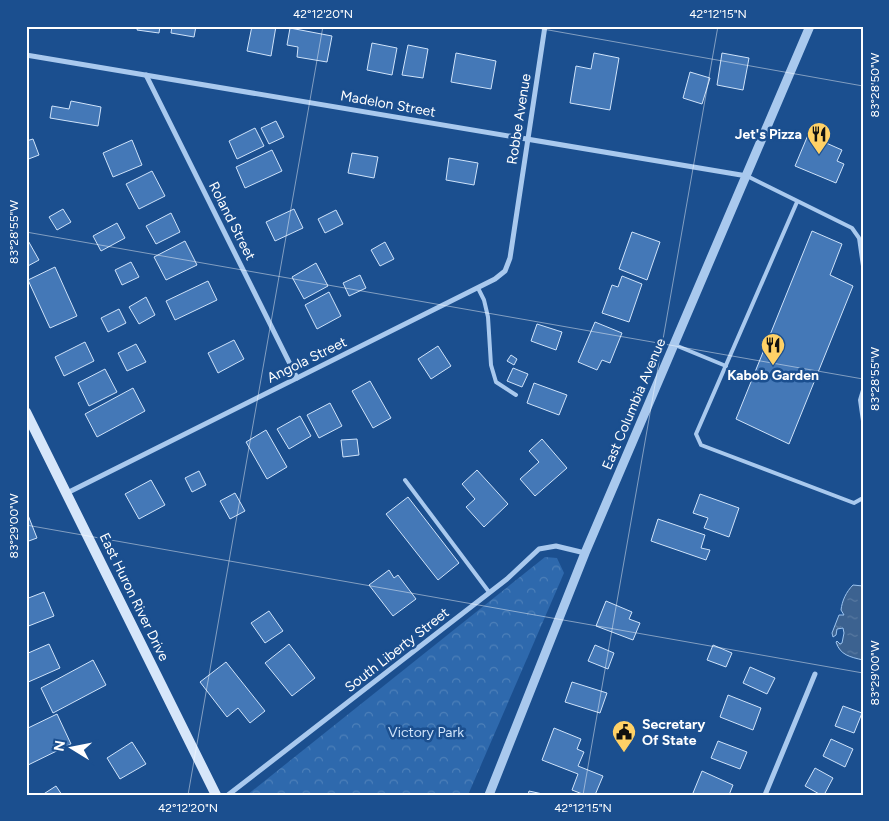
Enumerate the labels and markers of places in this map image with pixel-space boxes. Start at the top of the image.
restaurant icon: Jet's Pizza [806,121,832,155]
place label: Jet's Pizza [735,126,802,143]
restaurant icon: Kabob Garden [760,332,786,366]
place label: Kabob Garden [727,367,819,384]
place label: Secretary Of State [642,716,706,749]
public building icon: Secretary Of State [611,719,637,753]

